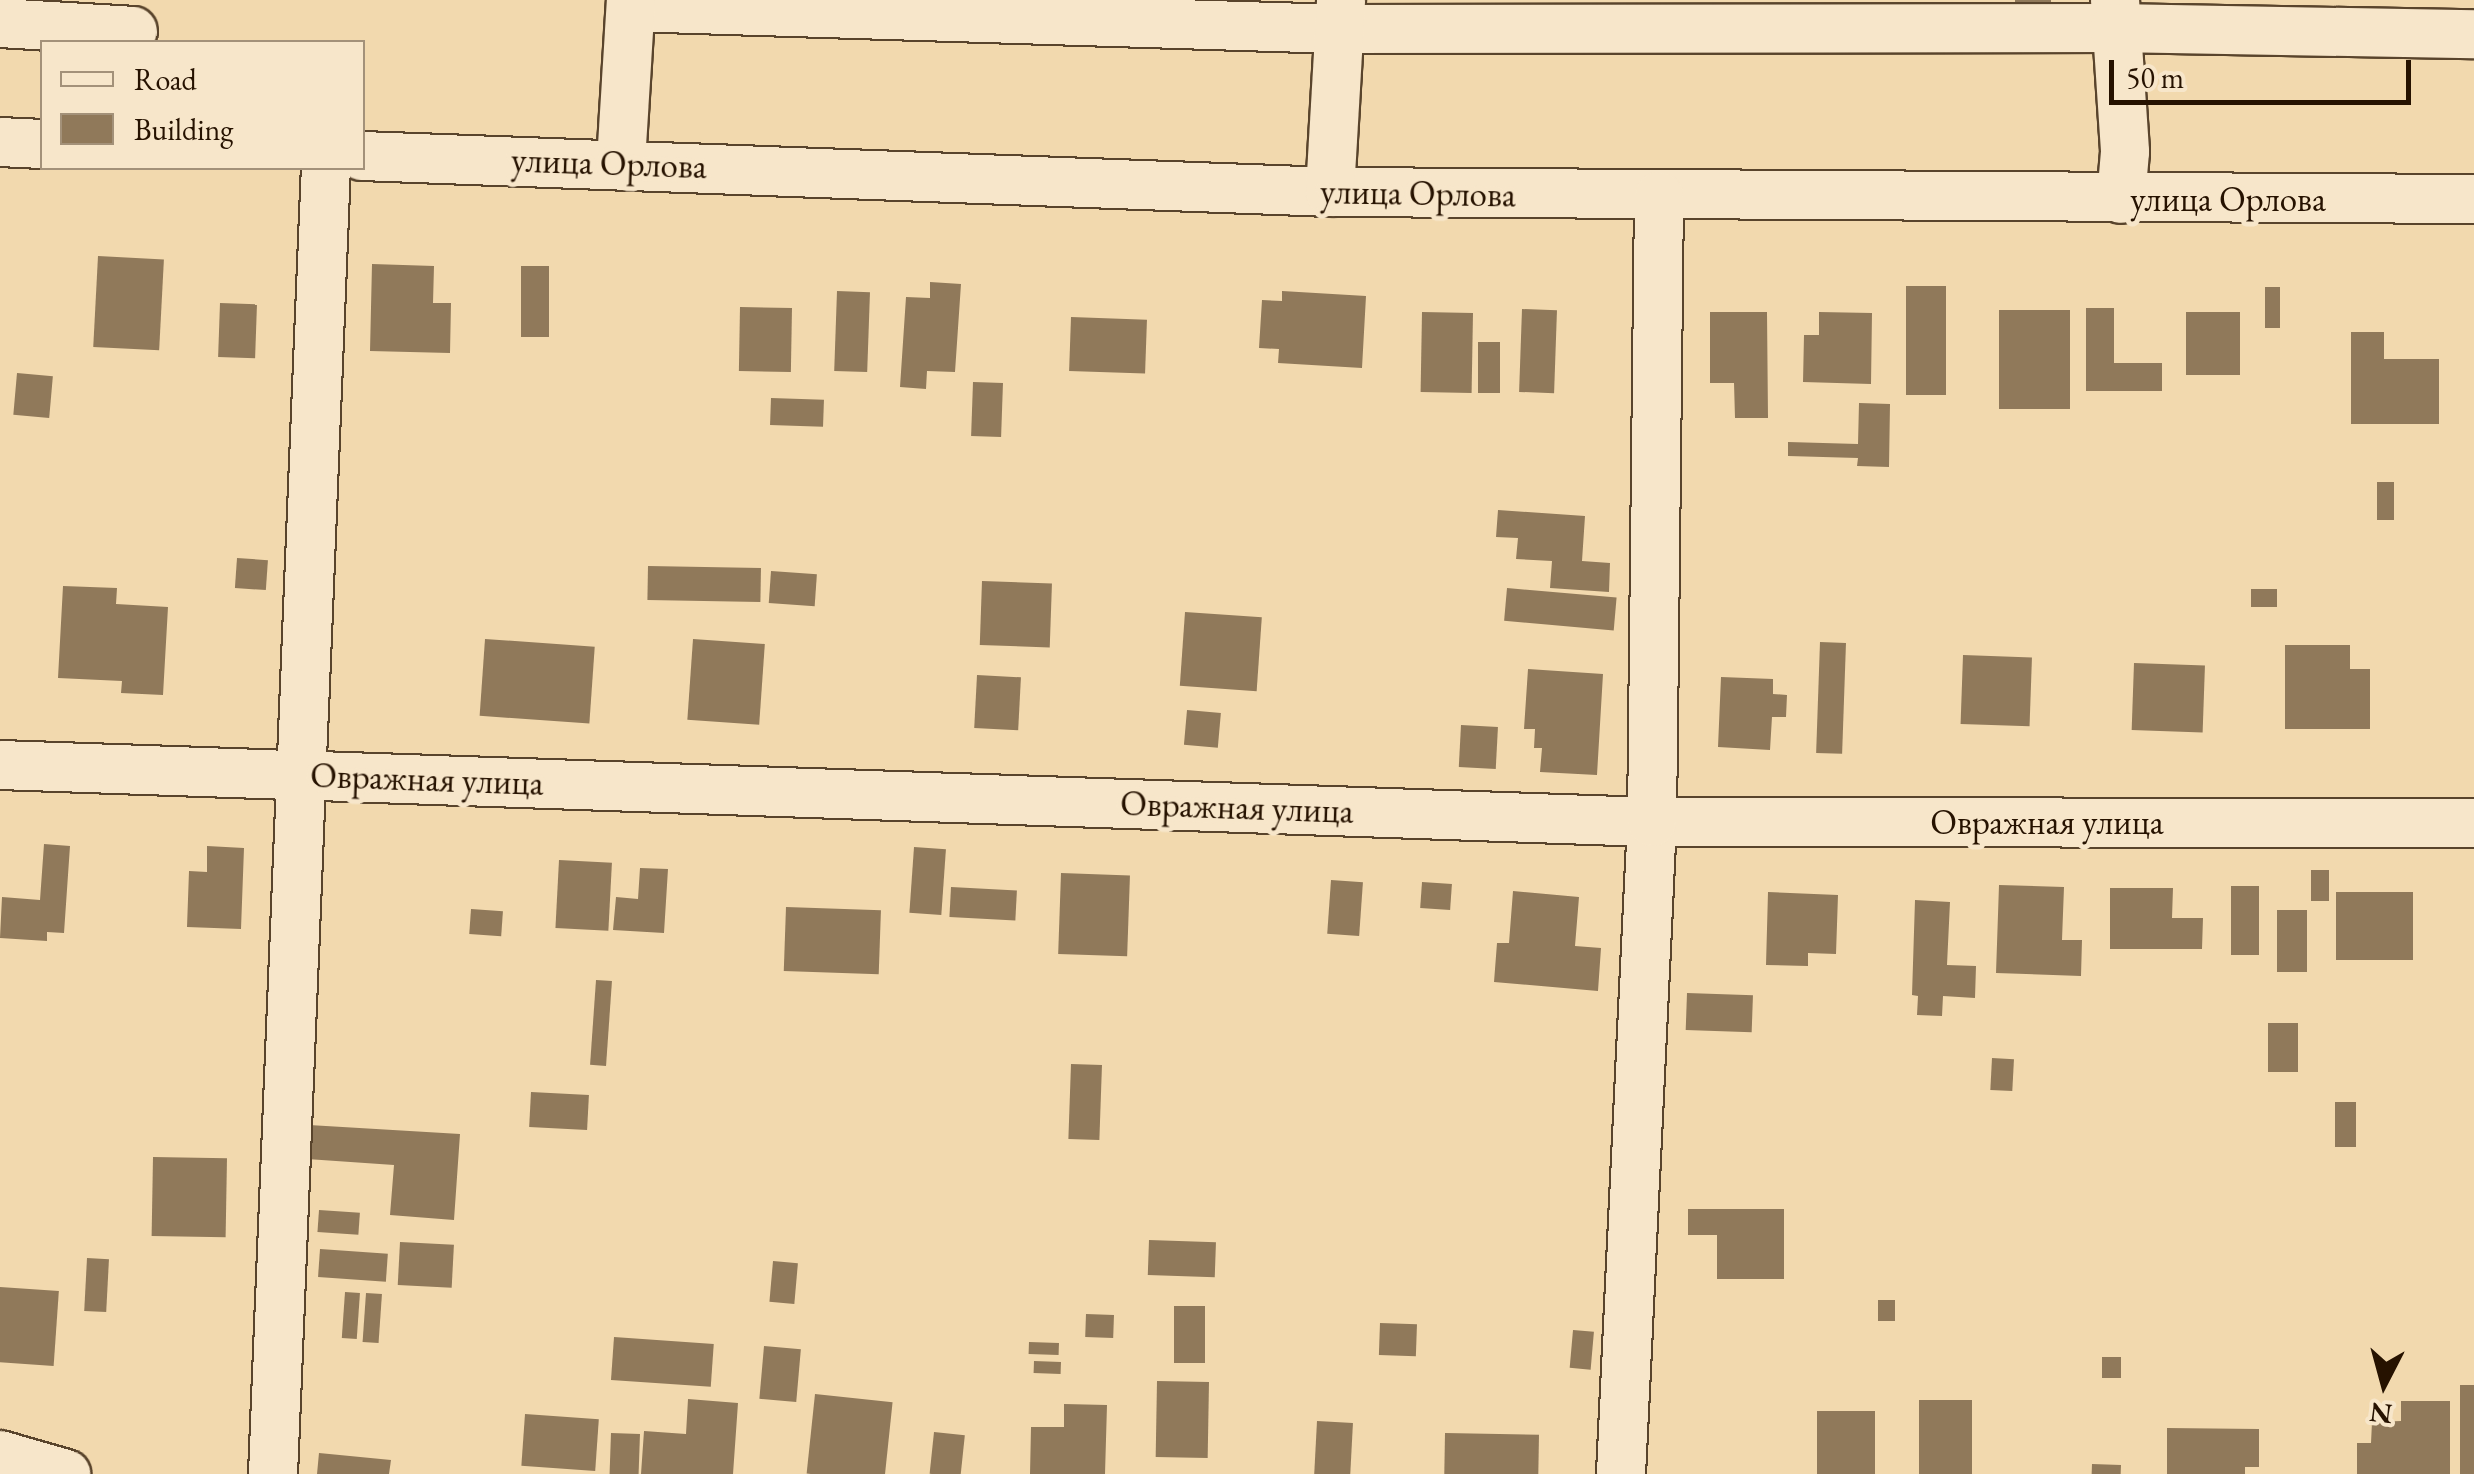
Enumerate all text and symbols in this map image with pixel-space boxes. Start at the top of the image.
legend [40,40,365,170]
scale bar [2114,40,2416,102]
text: 50 m [2126,58,2184,97]
text: Road [134,60,197,99]
text: Building [134,110,233,149]
street label: улица Орлова [510,139,708,187]
street label: улица Орлова [1320,170,1516,216]
street label: улица Орлова [2130,178,2326,220]
street label: Овражная улица [310,754,544,804]
street label: Овражная улица [1120,782,1354,832]
street label: Овражная улица [1930,801,2164,843]
north arrow [2334,1334,2434,1434]
text: N [2368,1395,2394,1433]

